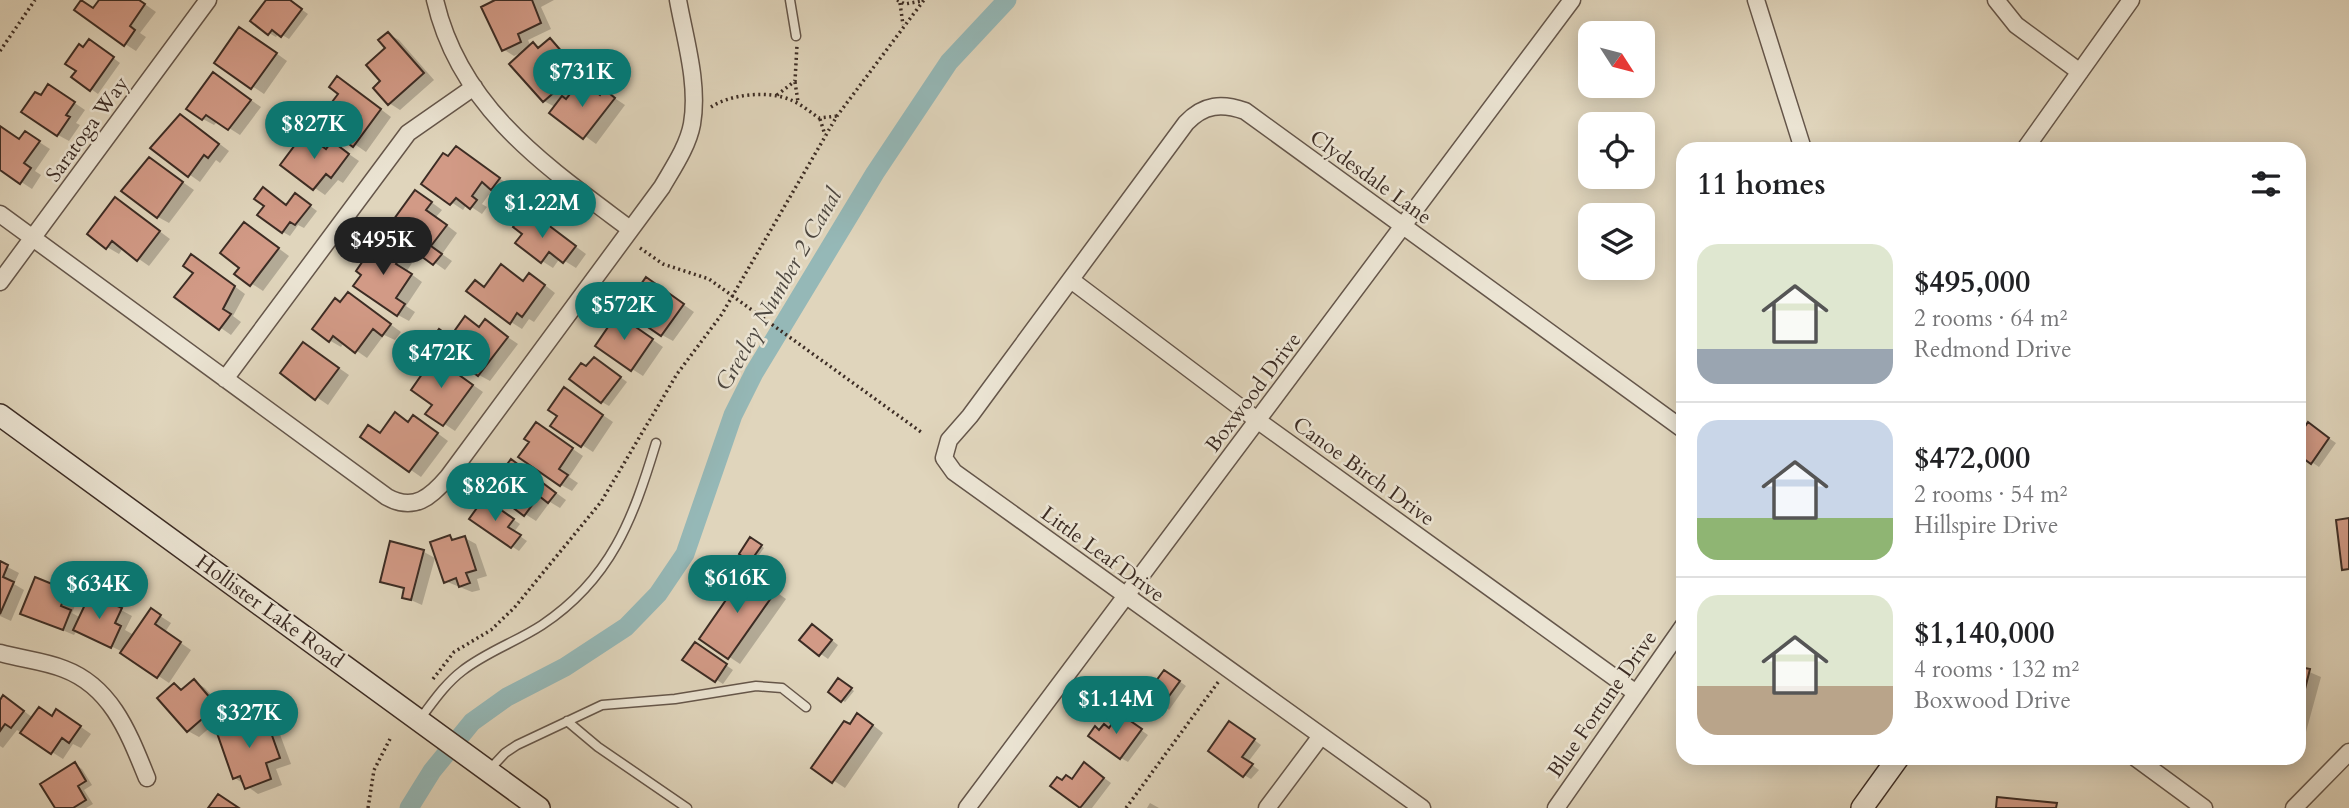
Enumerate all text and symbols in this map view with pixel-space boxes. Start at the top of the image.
north arrow [1578,21,1656,98]
map controls [1578,21,1655,280]
pin: $731K [533,50,631,109]
text: $731K [549,56,615,87]
street label: Saratoga Way [39,71,136,188]
pin: $827K [265,102,363,161]
text: $827K [281,108,347,139]
button: locate [1578,112,1655,189]
street label: Clydesdale Lane [1304,123,1438,232]
text: 11 homes [1697,164,1826,205]
icon: filters [2247,165,2285,203]
pin: $1.22M [485,180,599,240]
water label: Greeley Number 2 Canal [708,182,849,396]
text: $1.22M [504,187,580,218]
button: layers [1578,203,1655,280]
pin: $495K [334,218,432,277]
text: $495K [350,224,416,255]
text: $495,000 [1914,262,2030,303]
icon: home [1753,272,1837,356]
pin: $572K [575,282,673,342]
text: $572K [591,289,657,320]
text: 2 rooms · 64 m² [1914,303,2067,334]
street label: Boxwood Drive [1199,326,1308,458]
pin: $472K [392,330,490,390]
text: Redmond Drive [1914,334,2072,365]
text: $472K [408,337,474,368]
street label: Canoe Birch Drive [1287,410,1441,533]
text: $472,000 [1914,438,2030,479]
icon: home [1753,448,1837,532]
pin: $826K [446,463,544,523]
text: $826K [462,470,528,501]
text: 2 rooms · 54 m² [1914,479,2067,510]
street label: Little Leaf Drive [1035,500,1171,609]
text: Hillspire Drive [1914,510,2058,541]
street label: Hollister Lake Road [190,548,350,675]
pin: $616K [688,556,786,615]
pin: $634K [50,562,148,621]
text: $616K [704,562,770,593]
text: $634K [66,568,132,599]
text: $1,140,000 [1914,613,2055,654]
icon: home [1753,623,1837,707]
street label: Blue Fortune Drive [1541,625,1664,784]
text: 4 rooms · 132 m² [1914,654,2079,685]
pin: $1.14M [1059,676,1173,736]
text: $1.14M [1078,683,1154,714]
text: Boxwood Drive [1914,685,2071,716]
pin: $327K [200,690,298,750]
text: $327K [216,697,282,728]

